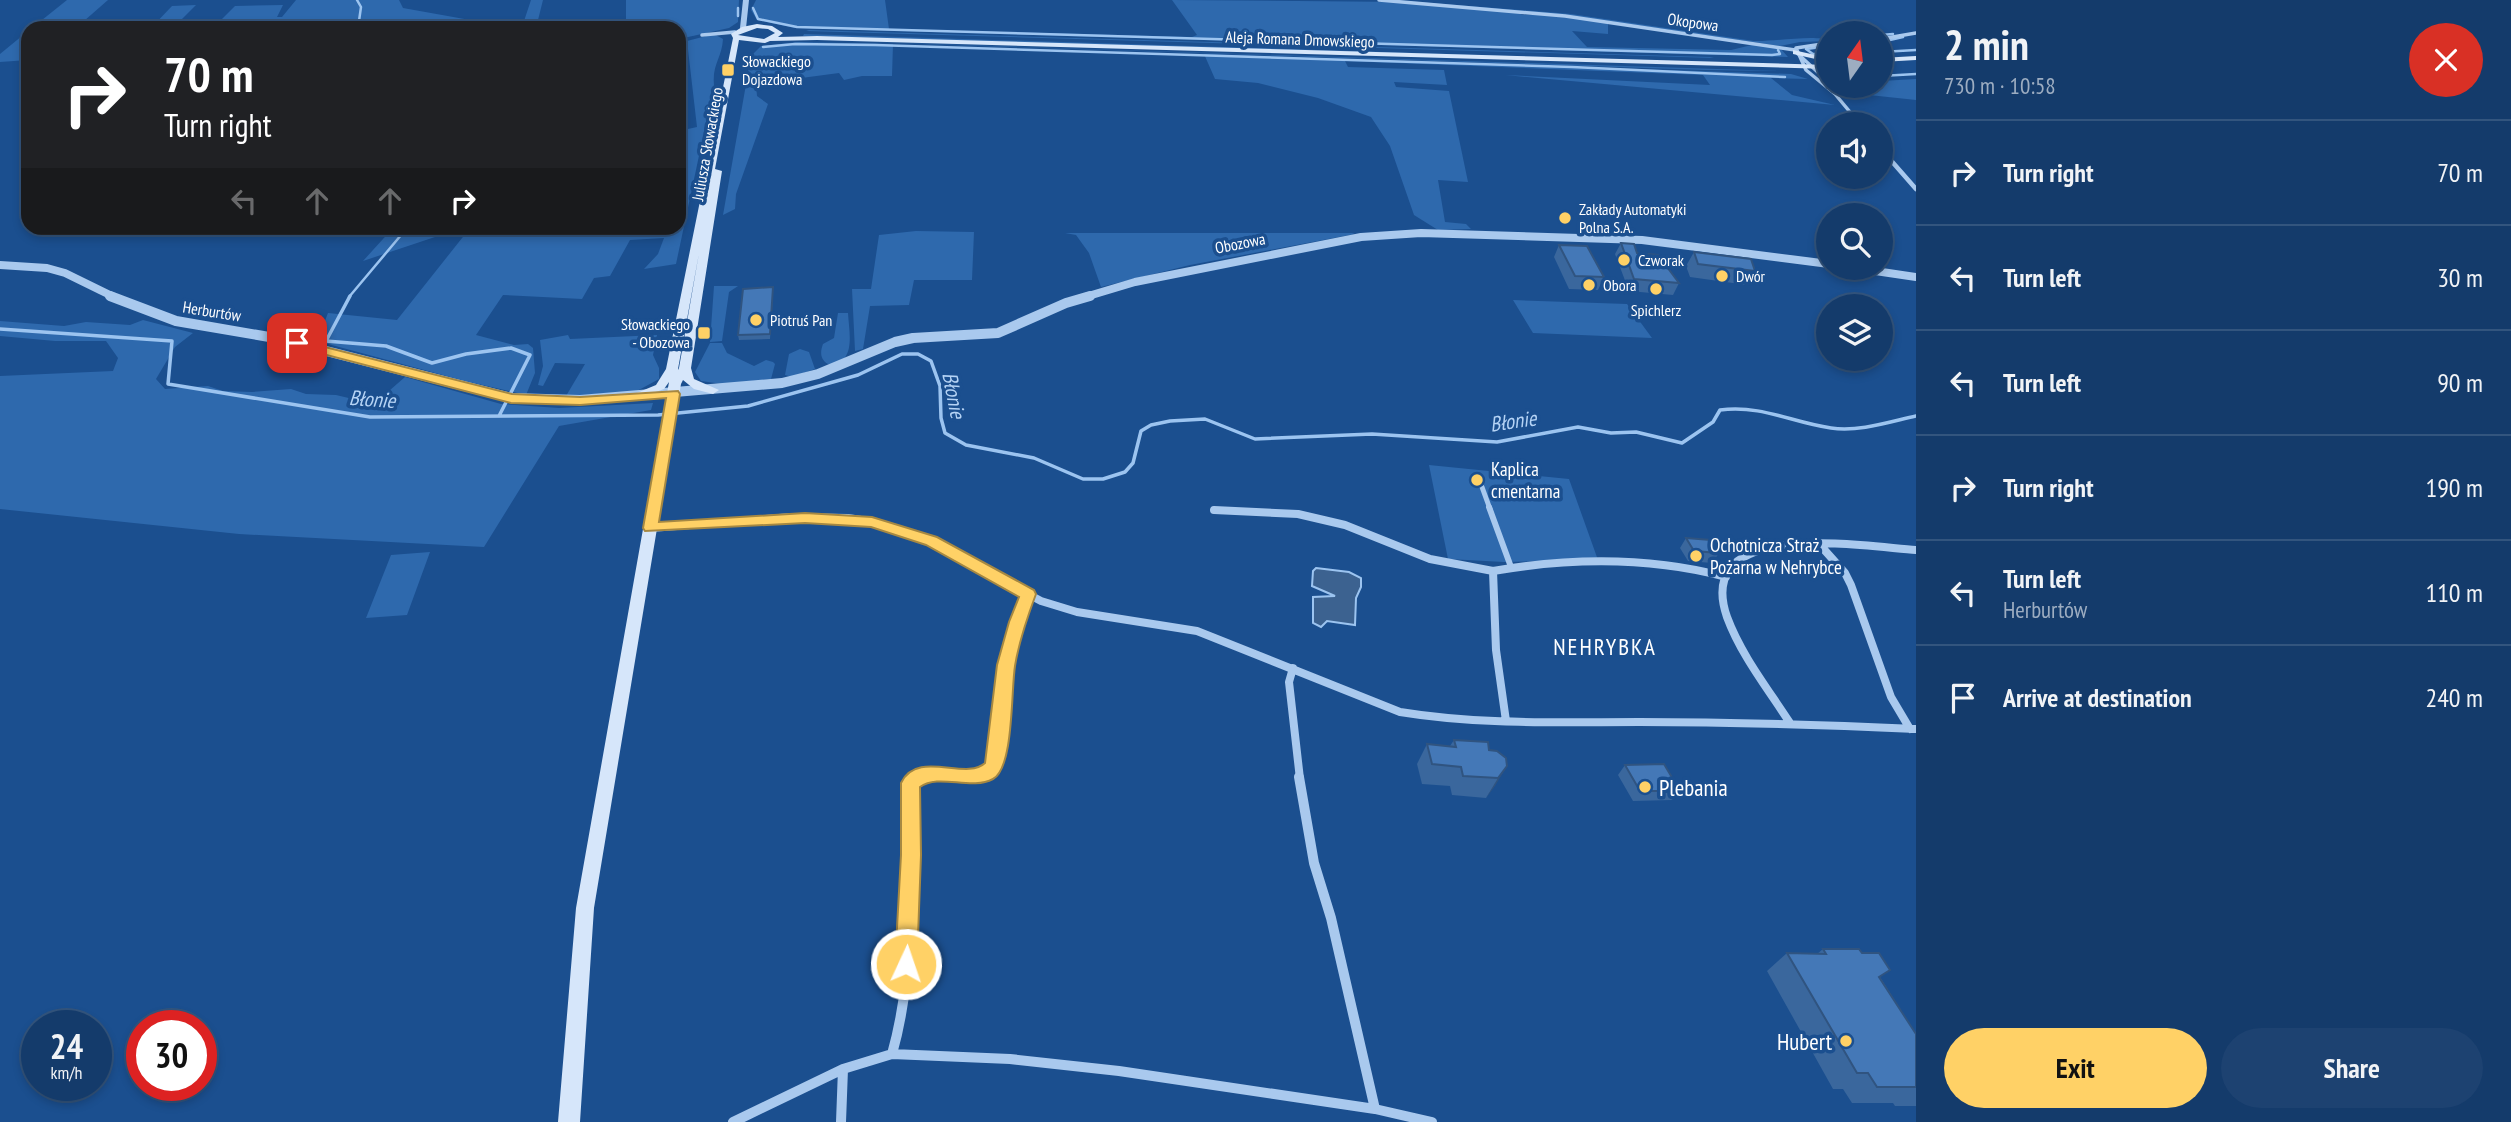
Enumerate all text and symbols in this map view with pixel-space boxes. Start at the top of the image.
street label: Okopowa [1666,9,1720,35]
text: 2 min [1944,17,2029,72]
north arrow [1816,21,1894,98]
map controls [1816,21,1893,371]
button: close [2409,23,2483,97]
street label: Aleja Romana Dmowskiego [1225,26,1375,52]
text: 70 m [164,42,253,106]
icon: right [49,49,140,140]
place label: Słowackiego Dojazdowa [742,51,811,89]
marker: Słowackiego Dojazdowa [720,62,736,78]
text: 730 m · 10:58 [1944,71,2056,100]
street label: Juliusza Słowackiego [687,86,727,203]
text: Turn right [164,104,272,146]
button: sound [1816,112,1893,189]
icon: right [1944,154,1982,192]
text: Turn right [2003,156,2094,189]
text: 70 m [2437,156,2483,189]
icon: left [225,182,263,220]
icon: ahead [298,182,336,220]
icon: ahead [371,182,409,220]
icon: right [444,182,482,220]
place label: Zakłady Automatyki Polna S.A. [1579,199,1686,237]
button: search [1816,203,1893,280]
marker: Zakłady Automatyki Polna S.A. [1557,210,1573,226]
street label: Obozowa [1213,228,1267,258]
place label: Czworak [1638,250,1685,270]
marker: Czworak [1616,252,1632,268]
icon: left [1944,259,1982,297]
text: Turn left [2003,261,2081,294]
text: 30 m [2437,261,2483,294]
place label: Dwór [1736,266,1766,286]
marker: Dwór [1714,268,1730,284]
place label: Obora [1603,275,1636,295]
marker: Obora [1581,277,1597,293]
marker: Spichlerz [1648,281,1664,297]
button: layers [1816,294,1893,371]
street label: Herburtów [181,297,243,326]
place label: Spichlerz [1631,300,1681,320]
place label: Piotruś Pan [770,310,832,330]
marker: Piotruś Pan [748,312,764,328]
pin [267,313,327,373]
place label: Słowackiego - Obozowa [621,314,690,352]
icon: arrive [278,324,316,362]
marker: Słowackiego - Obozowa [696,325,712,341]
icon: left [1944,364,1982,402]
text: Turn left [2003,366,2081,399]
text: 90 m [2437,366,2483,399]
water label: Błonie [936,370,972,422]
water label: Błonie [348,384,397,414]
water label: Błonie [1488,404,1539,438]
place label: Kaplica cmentarna [1491,457,1560,503]
icon: right [1944,469,1982,507]
text: Turn right [2003,471,2094,504]
text: 190 m [2425,471,2483,504]
marker: Kaplica cmentarna [1469,472,1485,488]
place label: Ochotnicza Straż Pożarna w Nehrybce [1710,533,1842,579]
marker: Ochotnicza Straż Pożarna w Nehrybce [1688,548,1704,564]
text: Turn left [2003,562,2081,595]
icon: left [1944,574,1982,612]
text: 110 m [2425,576,2483,609]
text: Herburtów [2003,595,2087,624]
district label: NEHRYBKA [1553,632,1657,661]
icon: arrive [1944,679,1982,717]
text: Arrive at destination [2003,681,2192,714]
text: 240 m [2425,681,2483,714]
place label: Plebania [1659,773,1728,802]
marker: Plebania [1637,779,1653,795]
position arrow [869,927,943,1001]
speed limit sign: 30 [126,1010,217,1101]
text: 24 [50,1023,83,1069]
place label: Hubert [1777,1027,1833,1056]
button: Exit [1944,1028,2207,1108]
button: Share [2221,1028,2483,1108]
marker: Hubert [1838,1033,1854,1049]
text: km/h [51,1061,82,1084]

